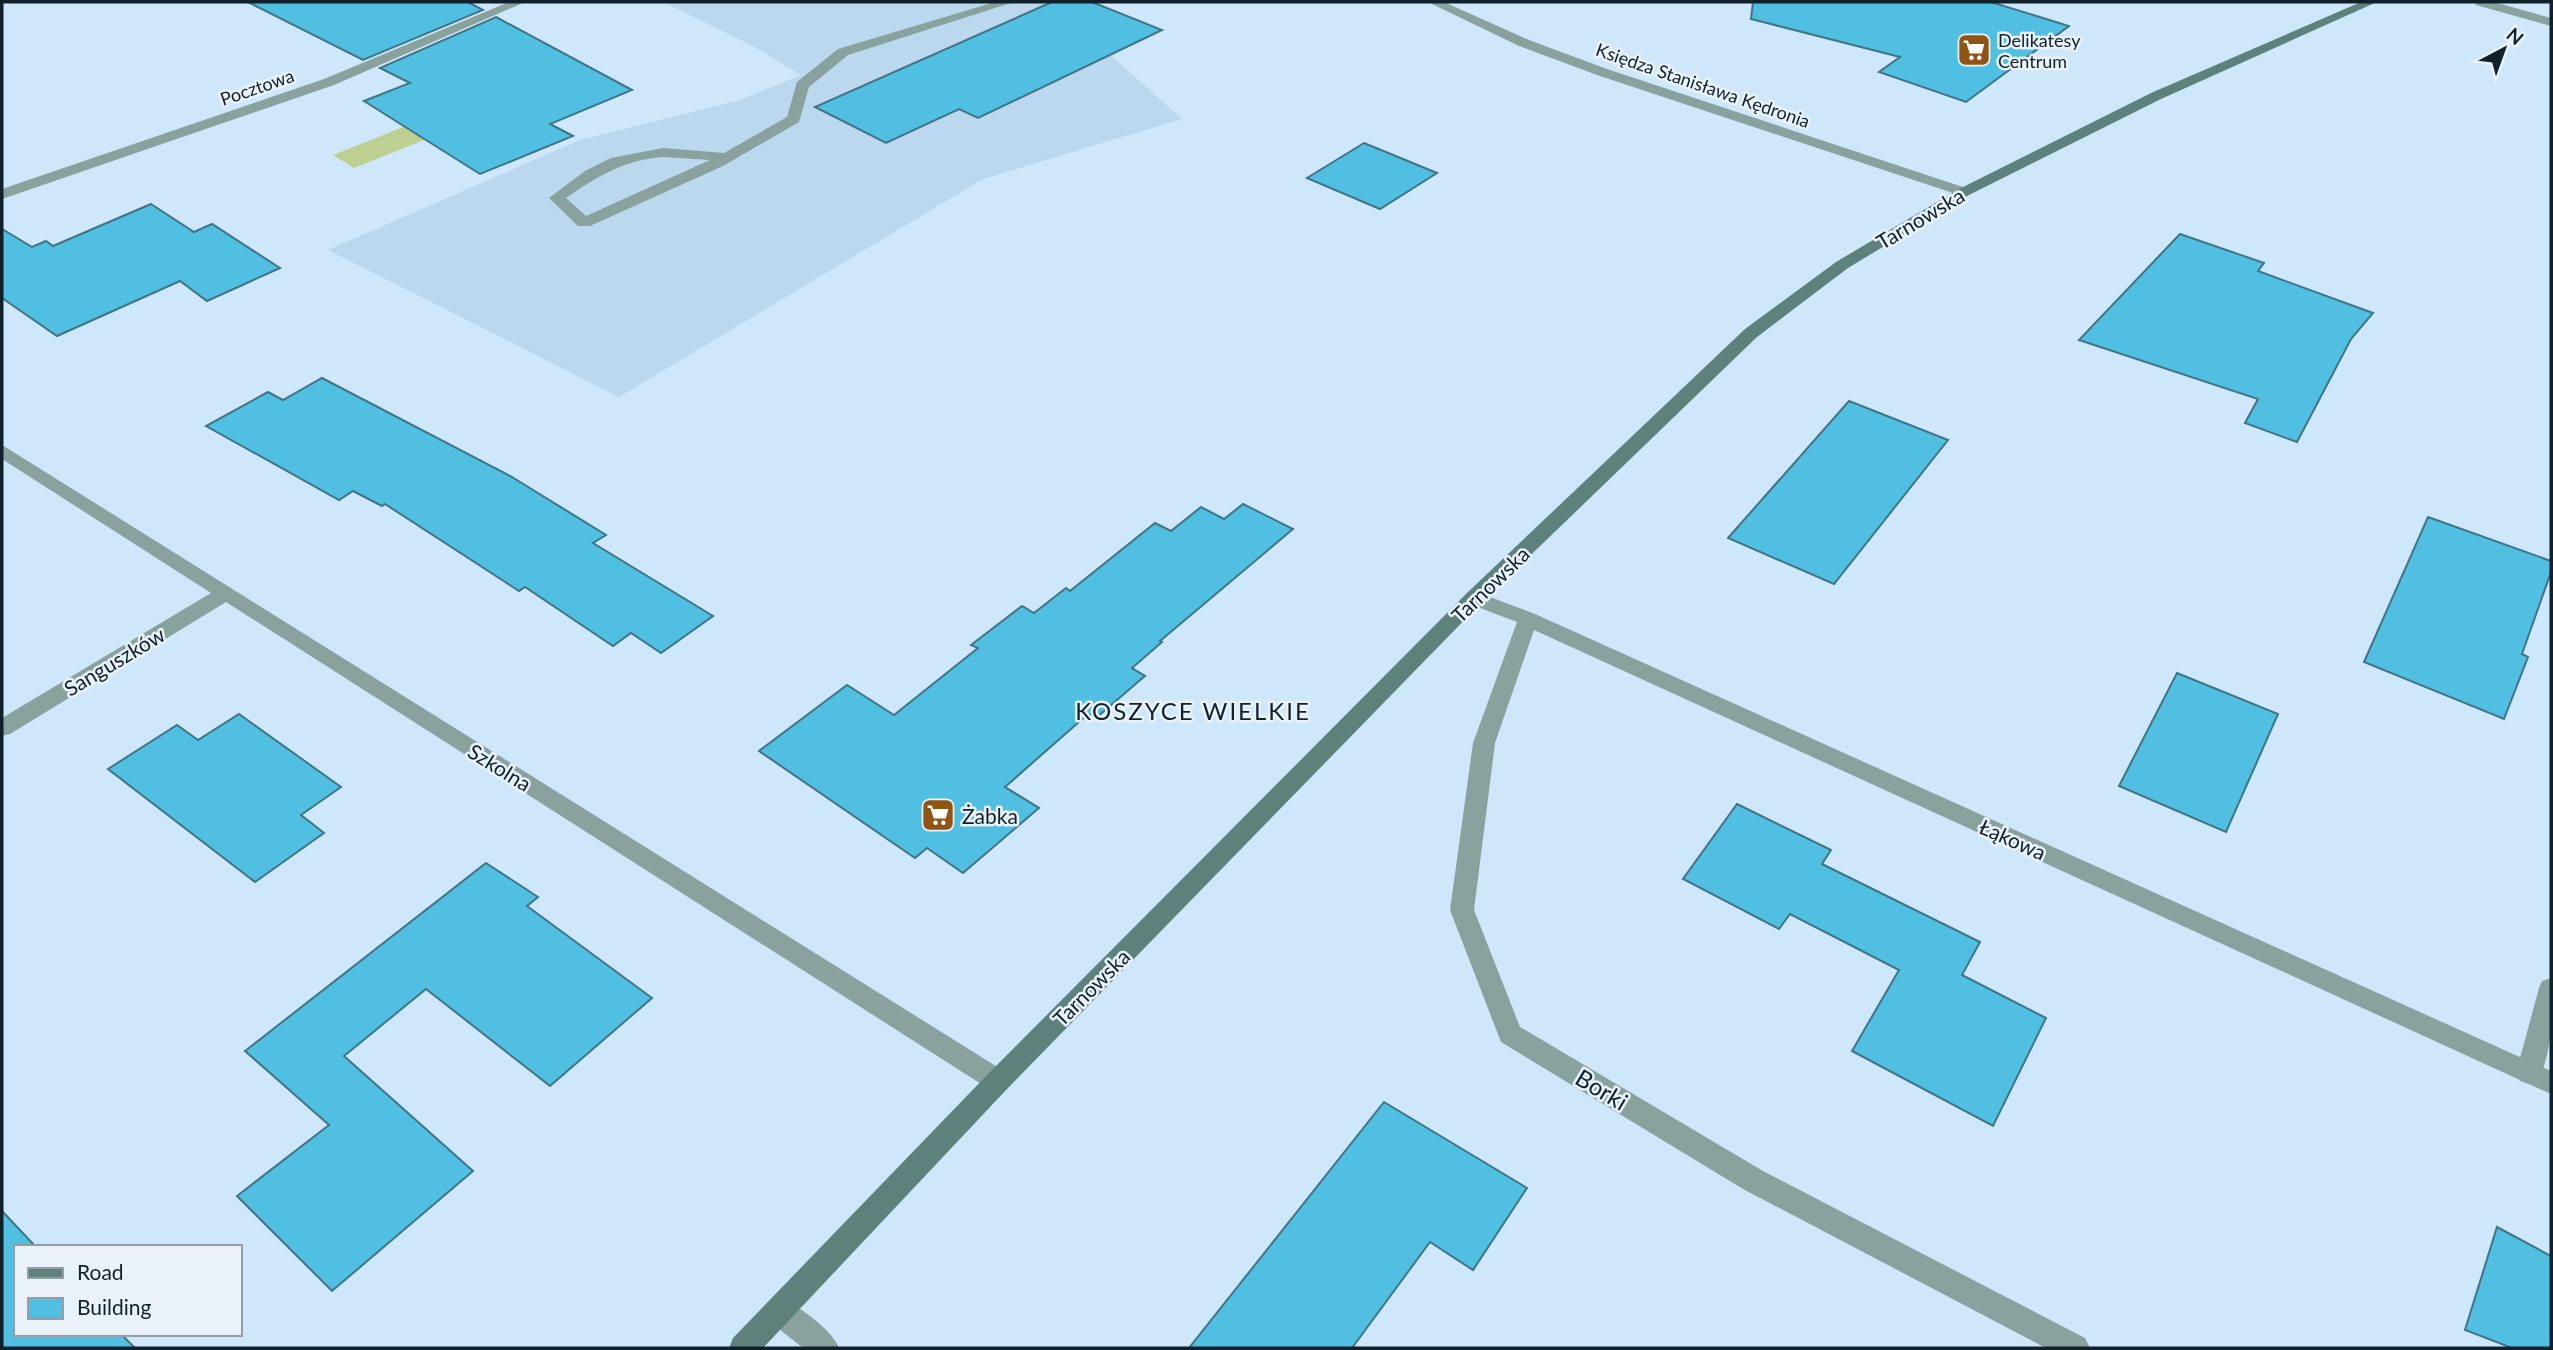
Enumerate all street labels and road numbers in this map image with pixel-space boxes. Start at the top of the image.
street label: Księdza Stanisława Kędronia [1593,38,1813,132]
street label: Pocztowa [217,64,297,110]
street label: Tarnowska [1871,182,1969,254]
street label: Tarnowska [1446,541,1534,627]
street label: Sanguszków [59,621,169,701]
street label: Szkolna [464,738,536,796]
street label: Łąkowa [1976,813,2050,865]
street label: Tarnowska [1047,943,1135,1031]
street label: Borki [1571,1062,1633,1116]

